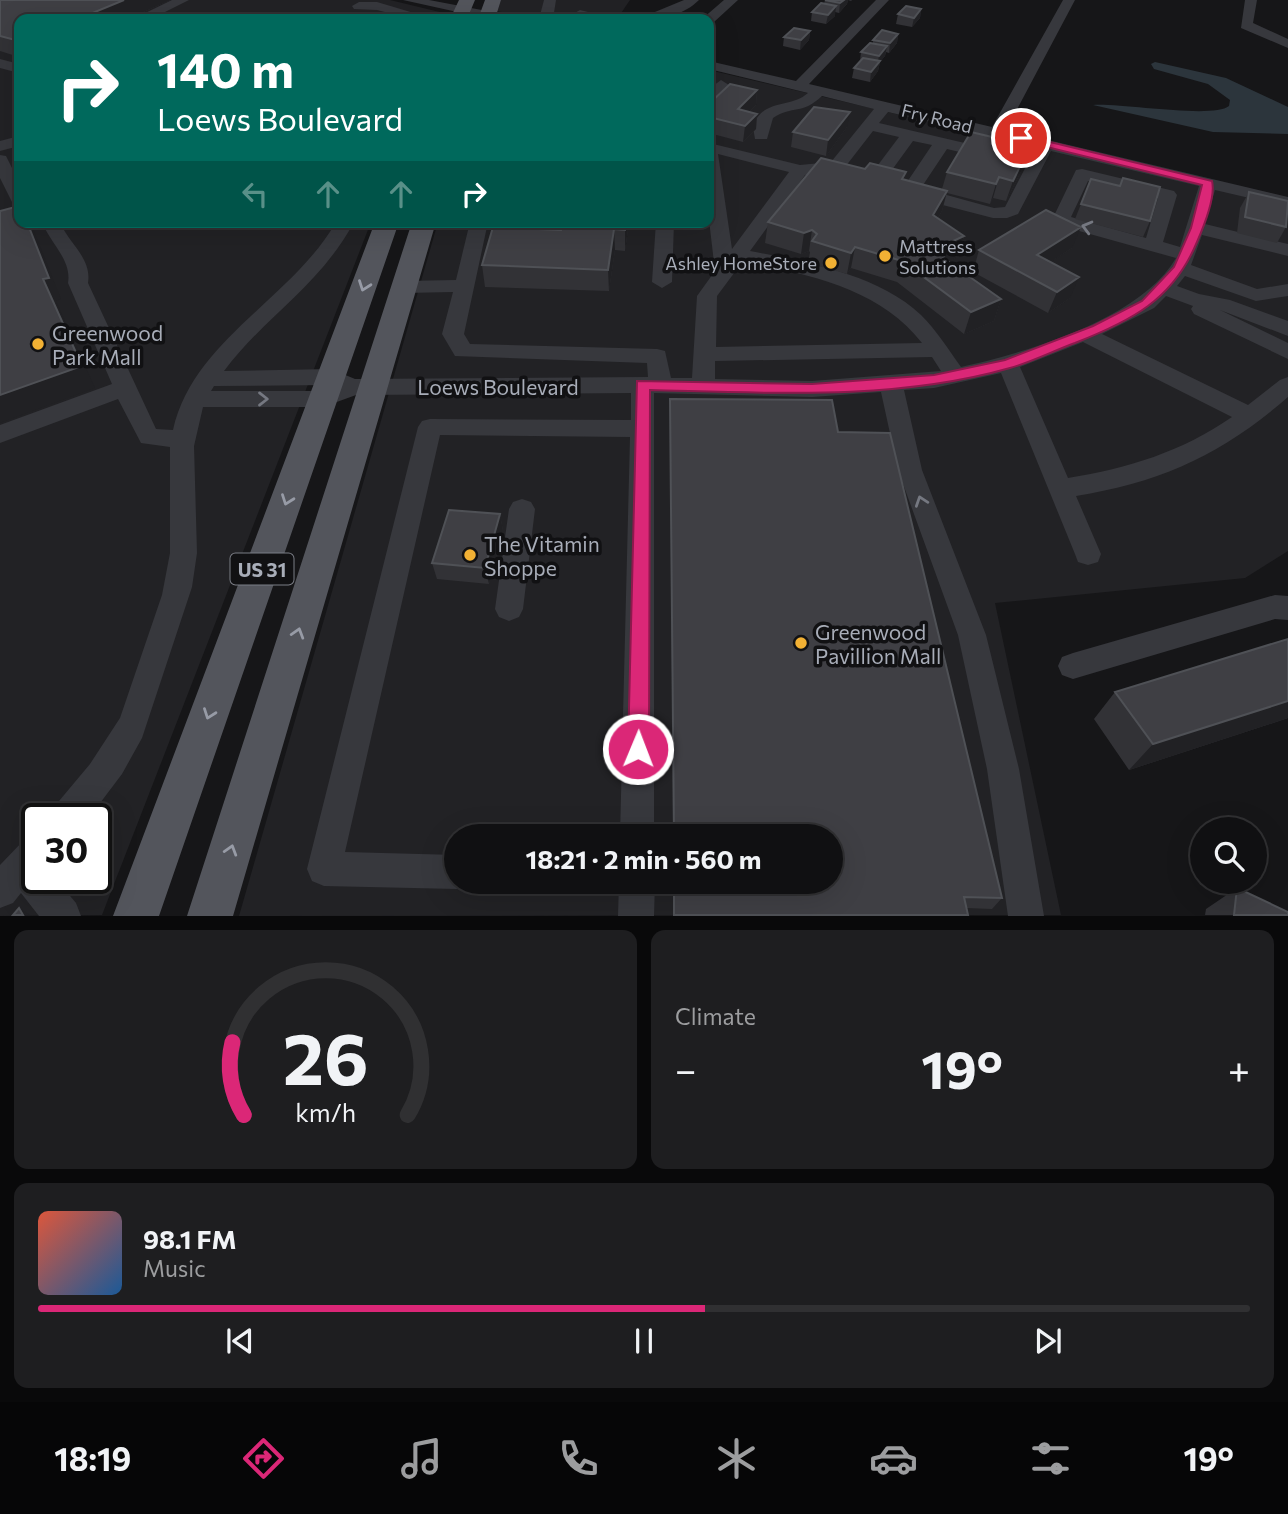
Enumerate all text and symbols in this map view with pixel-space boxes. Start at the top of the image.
text: 140 m [157,38,294,98]
icon: right [42,42,133,133]
text: Loews Boulevard [157,98,403,138]
street label: Fry Road [899,99,975,137]
pin [991,108,1051,168]
icon: arrive [1002,119,1040,157]
icon: left [236,175,274,213]
icon: ahead [309,175,347,213]
icon: ahead [382,175,420,213]
icon: right [455,175,493,213]
one-way arrow [1082,221,1094,235]
place label: Mattress Solutions [899,235,976,278]
marker: Mattress Solutions [877,248,893,264]
place label: Ashley HomeStore [665,252,817,274]
marker: Ashley HomeStore [823,255,839,271]
one-way arrow [358,280,372,292]
place label: Greenwood Park Mall [52,320,163,369]
marker: Greenwood Park Mall [30,336,46,352]
street label: Loews Boulevard [417,374,579,399]
one-way arrow [258,391,269,407]
one-way arrow [281,494,295,506]
one-way arrow [915,495,929,507]
place label: The Vitamin Shoppe [484,531,600,580]
marker: The Vitamin Shoppe [462,547,478,563]
road number: US 31 [230,554,294,584]
place label: Greenwood Pavillion Mall [815,619,941,668]
one-way arrow [289,627,304,639]
marker: Greenwood Pavillion Mall [793,635,809,651]
one-way arrow [203,708,217,720]
position arrow [601,712,675,786]
speed limit sign: 30 [21,803,112,894]
map controls [1190,817,1267,894]
button: search [1190,817,1267,894]
text: 18:21 · 2 min · 560 m [526,843,761,874]
one-way arrow [222,845,237,857]
text: Climate [675,1002,756,1030]
text: 26 [283,1012,368,1101]
text: 19° [921,1036,1003,1100]
text: − [675,1045,697,1092]
text: + [1228,1045,1250,1092]
text: km/h [295,1097,356,1127]
text: 98.1 FM [143,1223,237,1254]
text: Music [143,1254,206,1282]
icon: previous [221,1322,259,1360]
icon: pause [625,1322,663,1360]
icon: next [1029,1322,1067,1360]
icon: directions [239,1434,288,1483]
icon: music [397,1434,446,1483]
icon: phone [554,1434,603,1483]
icon: climate [712,1434,761,1483]
icon: car [869,1434,918,1483]
icon: filters [1026,1434,1075,1483]
text: 18:19 [54,1438,131,1478]
text: 19° [1184,1438,1234,1478]

